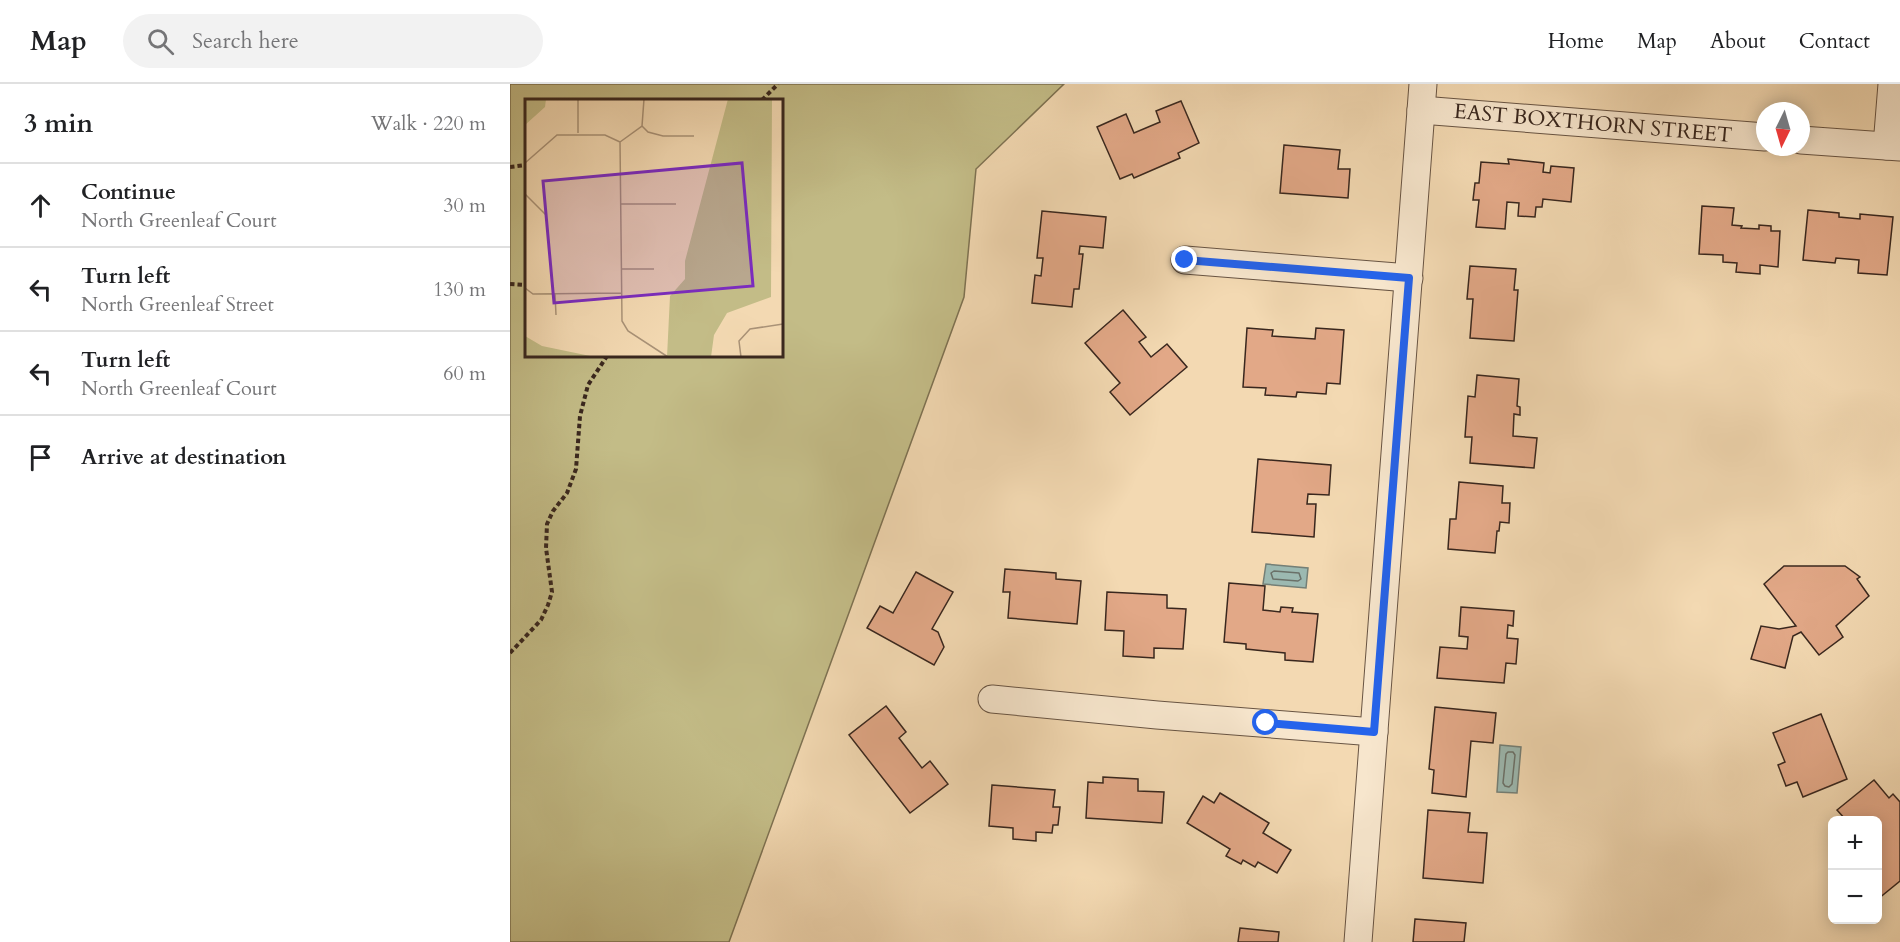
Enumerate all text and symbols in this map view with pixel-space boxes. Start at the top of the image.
search box [123,14,543,68]
text: Map [30,22,87,60]
icon: search [144,25,177,58]
text: Search here [192,26,299,56]
text: Home [1548,27,1604,56]
text: Map [1637,27,1677,56]
text: About [1710,27,1766,56]
text: Contact [1799,27,1870,56]
street label: EAST BOXTHORN STREET [1453,97,1733,150]
inset map [525,99,783,357]
north arrow [1756,102,1810,156]
text: 3 min [24,106,93,141]
text: Walk · 220 m [371,110,486,137]
text: Continue [81,177,176,207]
icon: ahead [24,189,57,222]
text: 30 m [443,192,486,219]
text: North Greenleaf Court [81,207,276,234]
route end [1171,246,1197,272]
text: Turn left [81,261,170,291]
icon: left [24,273,57,306]
text: 130 m [433,276,486,303]
text: North Greenleaf Street [81,291,274,318]
text: Turn left [81,345,170,375]
icon: left [24,357,57,390]
text: 60 m [443,360,486,387]
text: North Greenleaf Court [81,375,276,402]
icon: arrive [24,441,57,474]
text: Arrive at destination [81,442,286,472]
route start [1252,709,1278,735]
map controls [1828,816,1882,924]
button: + [1828,816,1882,870]
button: − [1828,870,1882,924]

